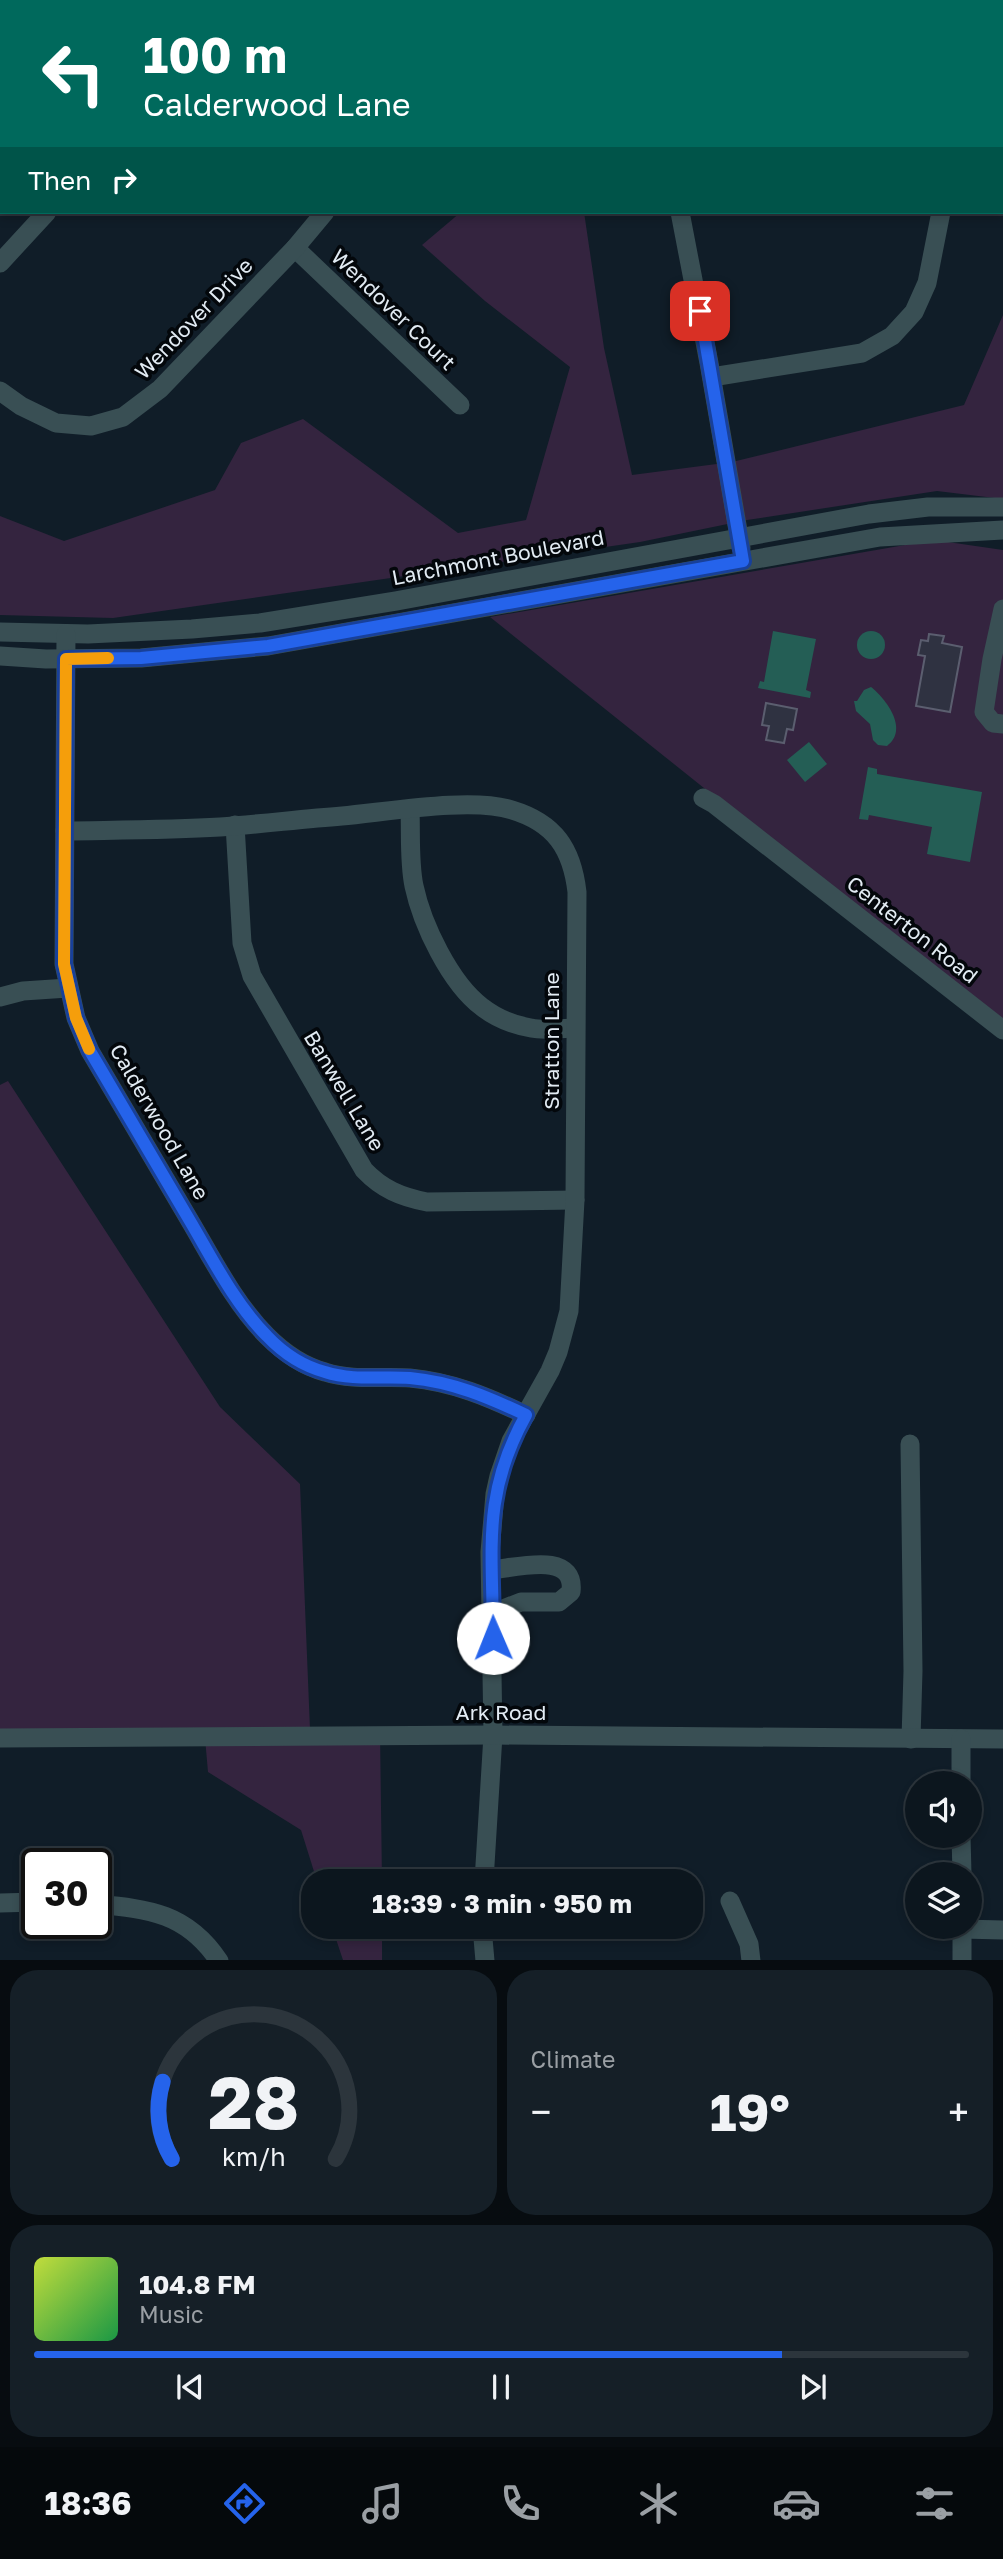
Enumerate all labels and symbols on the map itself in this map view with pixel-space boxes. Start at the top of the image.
street label: Wendover Court [326,243,461,375]
street label: Wendover Drive [129,252,258,384]
pin [670,281,730,341]
street label: Larchmont Boulevard [390,524,606,590]
street label: Centerton Road [842,870,983,988]
street label: Stratton Lane [538,972,564,1110]
street label: Banwell Lane [299,1026,391,1155]
street label: Calderwood Lane [105,1039,215,1204]
position arrow [456,1601,530,1675]
street label: Ark Road [456,1699,546,1725]
speed limit sign: 30 [21,1848,112,1939]

